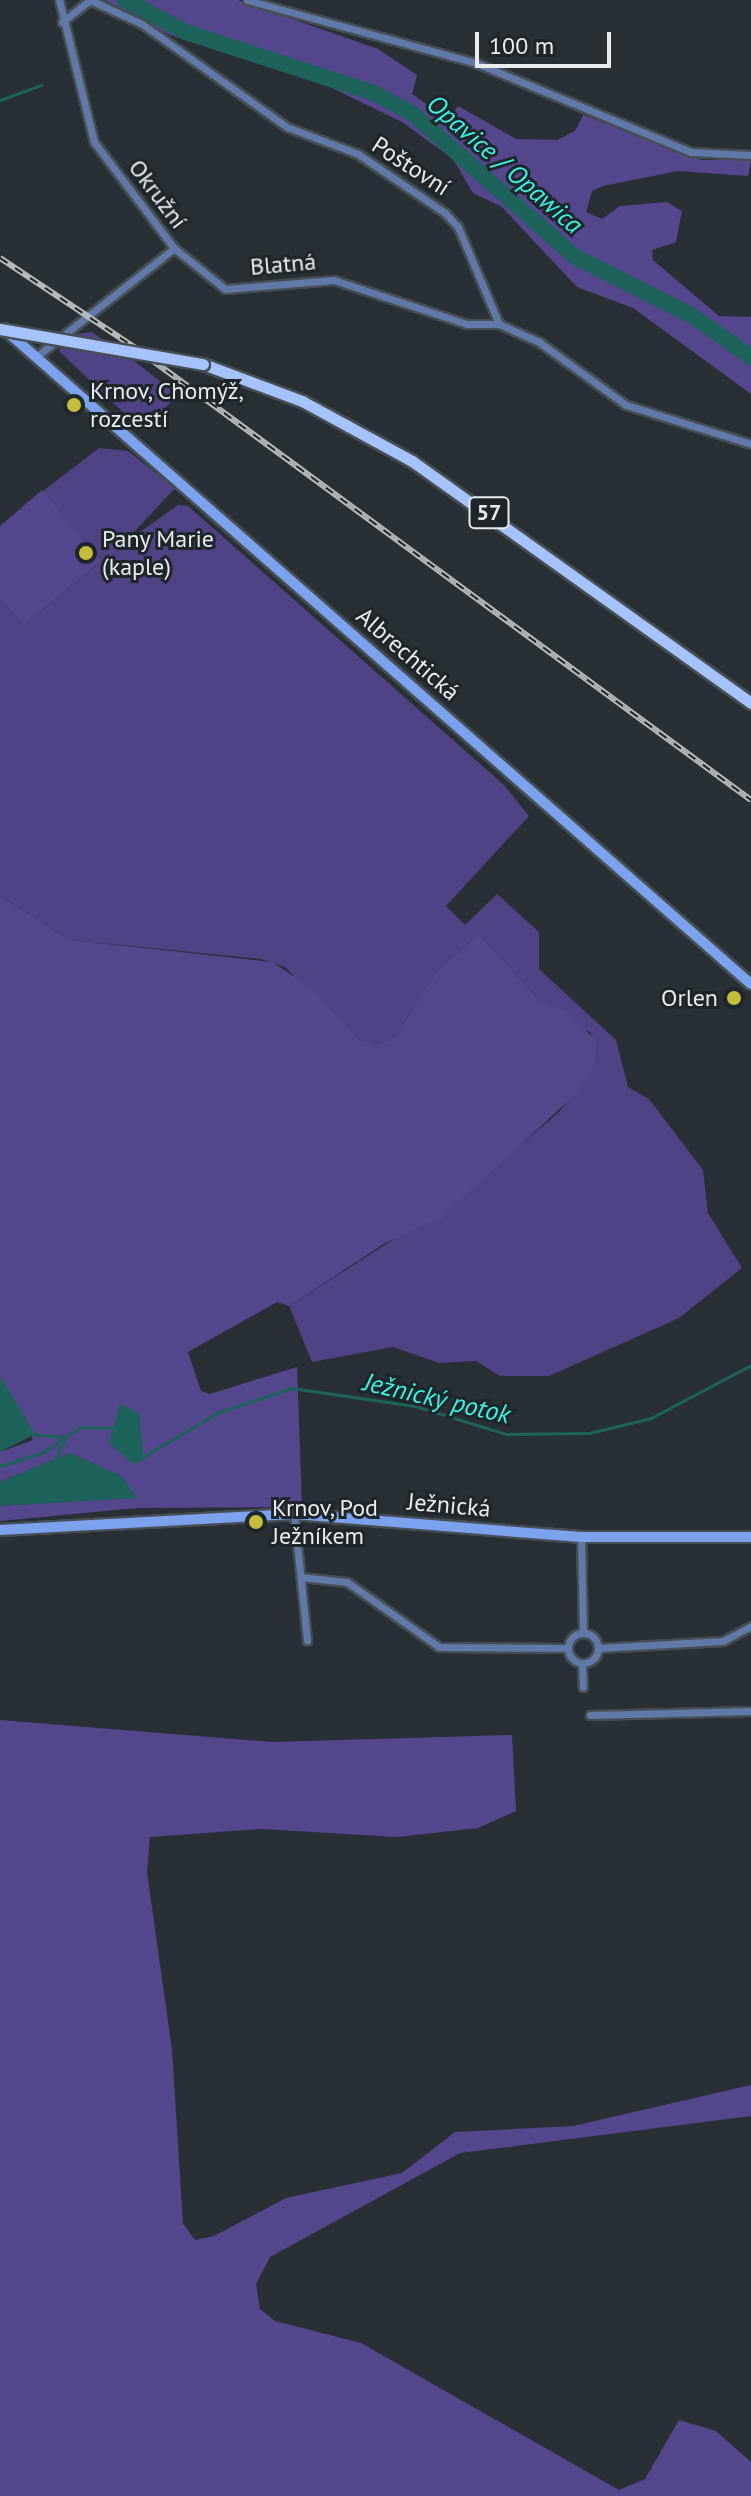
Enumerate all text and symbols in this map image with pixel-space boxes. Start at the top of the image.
scale bar [479,16,615,66]
text: 100 m [489,30,554,61]
water label: Opavice / Opawica [421,88,589,240]
street label: Poštovní [367,130,455,202]
street label: Okružní [123,154,193,234]
street label: Blatná [249,247,317,281]
place label: Krnov, Chomýž, rozcestí [90,377,246,433]
marker: Krnov, Chomýž, rozcestí [65,396,83,414]
road number: 57 [467,495,511,531]
place label: Pany Marie (kaple) [102,525,215,581]
marker: Pany Marie (kaple) [77,544,95,562]
street label: Albrechtická [351,602,465,706]
place label: Orlen [661,984,718,1012]
marker: Orlen [725,989,743,1007]
water label: Ježnický potok [360,1366,514,1430]
street label: Ježnická [406,1487,492,1523]
place label: Krnov, Pod Ježníkem [272,1494,380,1550]
marker: Krnov, Pod Ježníkem [247,1513,265,1531]

